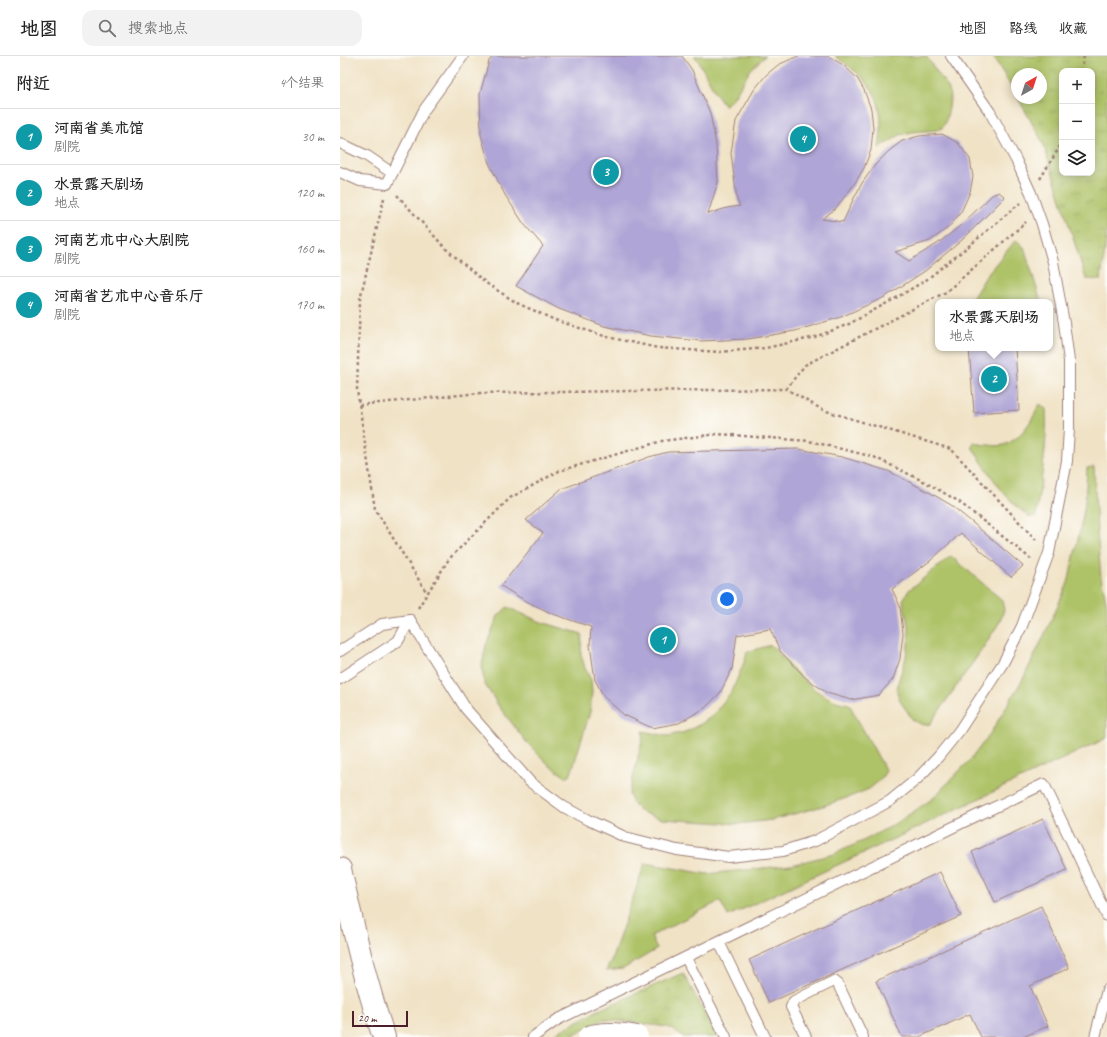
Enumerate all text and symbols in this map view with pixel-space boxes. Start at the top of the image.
search box [82,10,362,46]
text: 地图 [20,17,58,41]
icon: search [96,17,118,39]
text: 搜索地点 [128,19,188,38]
text: 地图 [959,20,987,37]
text: 路线 [1009,20,1037,37]
text: 收藏 [1059,20,1087,37]
north arrow [1011,68,1047,104]
map controls [1059,68,1095,176]
button: + [1059,68,1095,104]
text: 附近 [16,73,50,94]
text: 4个结果 [279,75,324,91]
button: − [1059,104,1095,140]
text: 河南省美术馆 [54,119,144,138]
pin: 4 [790,124,816,154]
text: 1 [26,129,32,145]
text: 30 m [302,129,324,145]
text: 剧院 [54,139,80,155]
button: layers [1059,140,1095,176]
pin: 3 [593,157,619,187]
text: 水景露天剧场 [54,175,144,194]
text: 2 [26,185,32,201]
text: 120 m [296,185,324,201]
text: 地点 [54,195,80,211]
text: 河南艺术中心大剧院 [54,231,189,250]
text: 3 [26,241,32,257]
text: 160 m [296,241,324,257]
text: 剧院 [54,251,80,267]
text: 河南省艺术中心音乐厅 [54,287,204,306]
text: 4 [26,297,32,313]
text: 170 m [296,297,324,313]
popup [935,299,1053,351]
text: 剧院 [54,307,80,323]
text: 水景露天剧场 [949,308,1039,327]
text: 地点 [949,328,975,344]
pin: 2 [981,364,1007,394]
your location [717,589,737,609]
pin: 1 [650,625,676,655]
scale bar [352,1009,408,1028]
text: 20 m [358,1011,377,1025]

